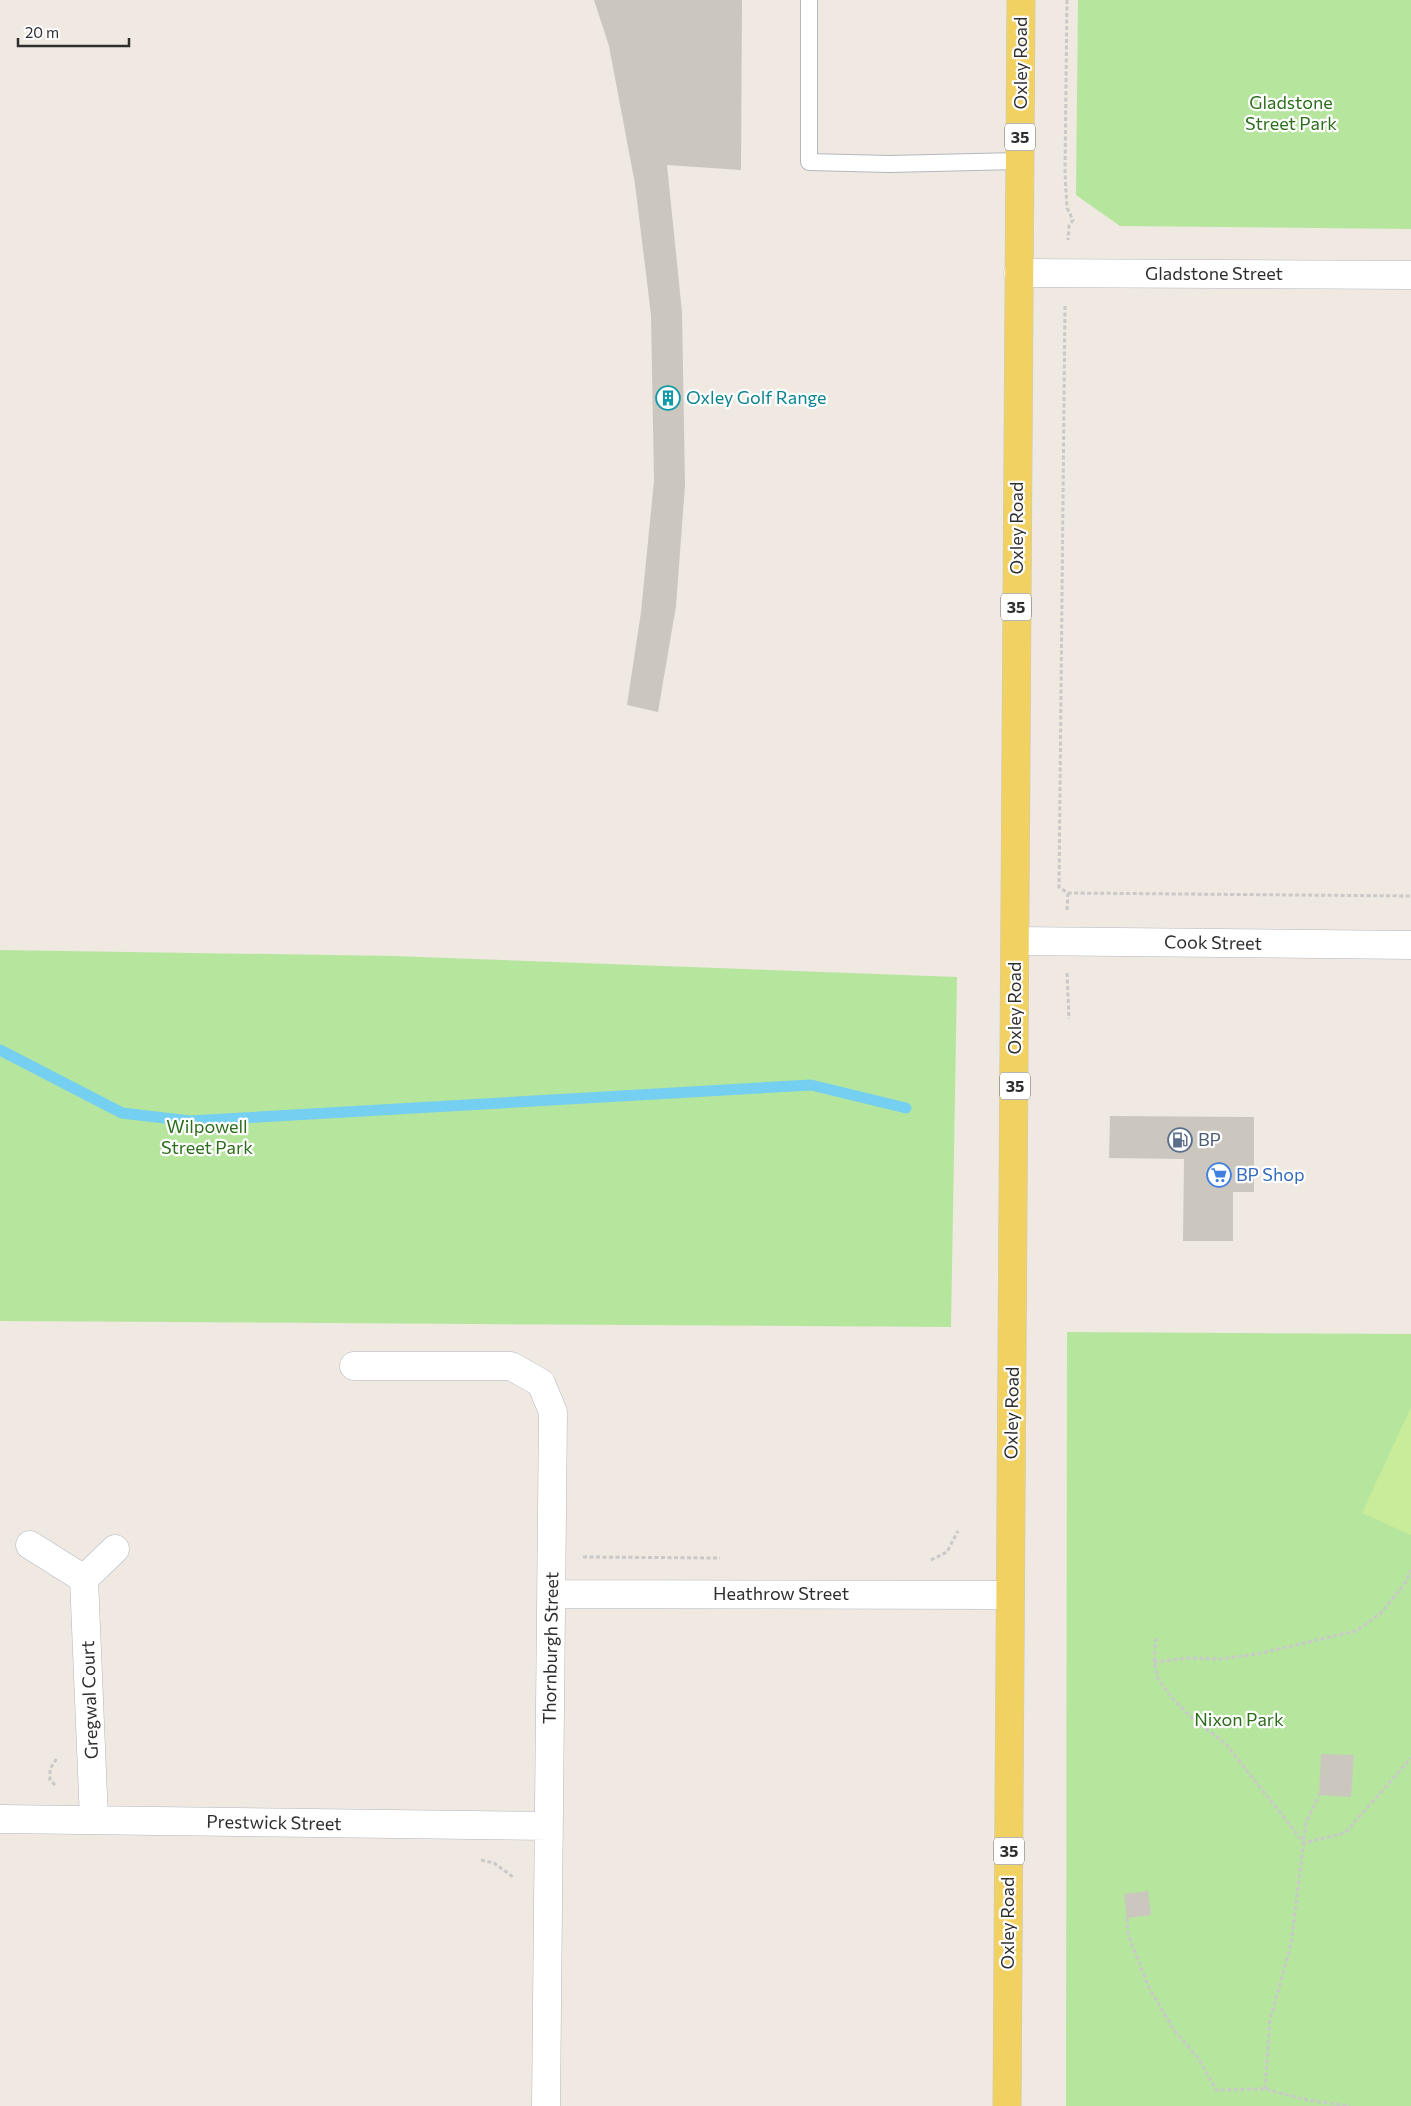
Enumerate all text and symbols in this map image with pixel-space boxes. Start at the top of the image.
scale bar [18,15,129,47]
street label: Oxley Road [1009,17,1031,109]
text: 20 m [25,23,59,41]
park label: Gladstone Street Park [1245,91,1337,134]
road number: 35 [1005,124,1035,150]
street label: Gladstone Street [1145,262,1283,284]
building icon: Oxley Golf Range [655,385,681,411]
place label: Oxley Golf Range [686,386,827,408]
street label: Oxley Road [1005,482,1027,574]
road number: 35 [1001,594,1031,620]
street label: Cook Street [1164,930,1262,954]
street label: Oxley Road [1003,962,1025,1054]
road number: 35 [1000,1072,1030,1100]
park label: Wilpowell Street Park [161,1115,253,1158]
fuel station icon: BP [1167,1127,1193,1153]
place label: BP [1198,1128,1221,1150]
supermarket icon: BP Shop [1206,1162,1232,1188]
place label: BP Shop [1236,1163,1305,1185]
street label: Oxley Road [999,1366,1023,1460]
street label: Thornburgh Street [538,1572,562,1724]
street label: Heathrow Street [713,1582,849,1604]
street label: Gregwal Court [76,1640,102,1760]
park label: Nixon Park [1194,1708,1284,1730]
street label: Prestwick Street [206,1810,342,1834]
road number: 35 [994,1838,1024,1864]
street label: Oxley Road [996,1877,1018,1969]

